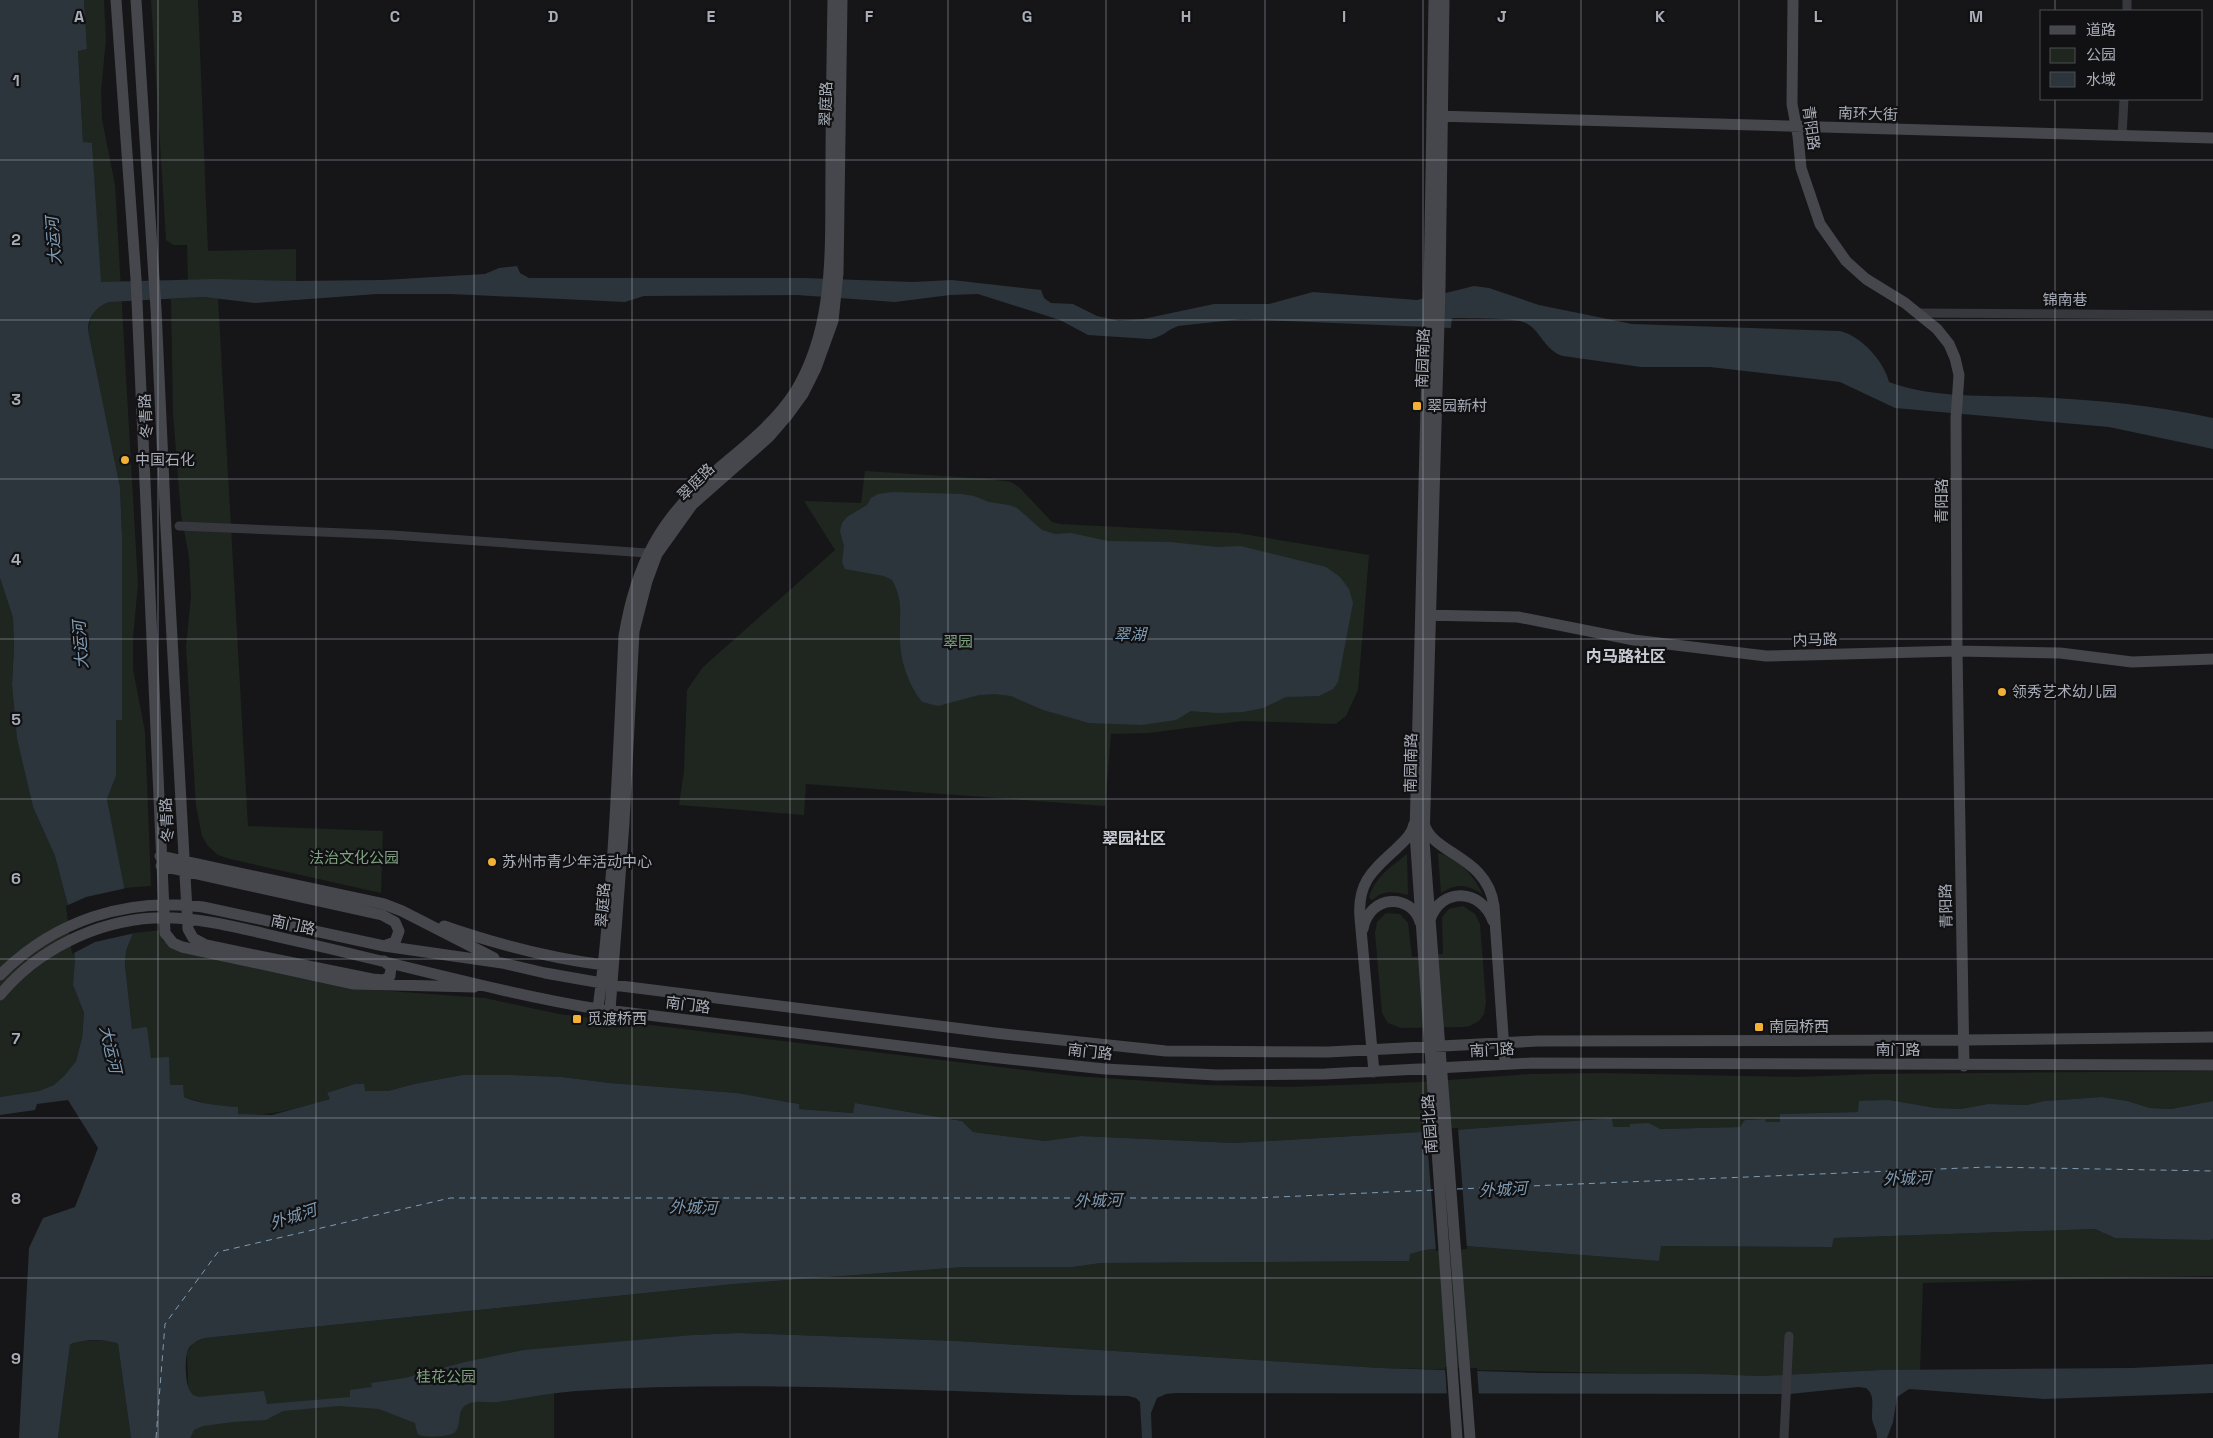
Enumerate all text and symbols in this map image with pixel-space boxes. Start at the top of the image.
text: A [74,6,84,27]
text: B [232,6,242,27]
text: C [390,6,400,27]
text: D [548,6,558,27]
text: E [707,6,716,27]
text: F [865,6,874,27]
text: G [1022,6,1032,27]
text: H [1181,6,1191,27]
text: I [1342,6,1346,27]
text: J [1497,6,1507,27]
text: K [1655,6,1665,27]
text: L [1814,6,1823,27]
text: M [1969,6,1983,27]
legend [2040,10,2203,100]
text: 道路 [2086,20,2116,39]
text: 公园 [2086,45,2116,64]
text: 1 [12,70,20,91]
text: 水域 [2086,70,2116,89]
street label: 翠庭路 [816,81,835,127]
street label: 南环大街 [1838,103,1898,124]
street label: 青阳路 [1799,104,1824,152]
water label: 大运河 [41,213,66,266]
text: 2 [11,229,21,250]
street label: 锦南巷 [2042,290,2088,309]
street label: 南园南路 [1412,328,1433,388]
text: 3 [11,389,21,410]
street label: 冬青路 [135,393,156,439]
place label: 翠园新村 [1427,396,1487,415]
marker: 翠园新村 [1411,400,1423,412]
place label: 中国石化 [135,450,195,469]
marker: 中国石化 [119,454,131,466]
street label: 翠庭路 [673,459,718,504]
street label: 青阳路 [1932,478,1951,524]
text: 4 [11,549,21,570]
water label: 大运河 [68,617,93,670]
water label: 翠湖 [1114,624,1149,645]
street label: 内马路 [1792,629,1838,650]
park label: 翠园 [943,632,973,651]
district label: 内马路社区 [1586,646,1666,667]
place label: 领秀艺术幼儿园 [2012,682,2117,701]
marker: 领秀艺术幼儿园 [1996,686,2008,698]
text: 5 [11,709,21,730]
street label: 南园南路 [1400,733,1421,793]
street label: 冬青路 [156,797,177,843]
district label: 翠园社区 [1102,828,1166,849]
park label: 法治文化公园 [309,848,399,867]
place label: 苏州市青少年活动中心 [502,852,652,871]
marker: 苏州市青少年活动中心 [486,856,498,868]
text: 6 [11,868,21,889]
street label: 翠庭路 [591,882,614,928]
street label: 青阳路 [1936,883,1955,929]
street label: 南门路 [269,911,317,938]
street label: 南门路 [665,992,712,1017]
place label: 觅渡桥西 [587,1009,647,1028]
marker: 觅渡桥西 [571,1013,583,1025]
place label: 南园桥西 [1769,1017,1829,1036]
marker: 南园桥西 [1753,1021,1765,1033]
water label: 大运河 [95,1023,127,1078]
text: 7 [12,1028,21,1049]
street label: 南门路 [1469,1039,1515,1060]
street label: 南门路 [1067,1040,1113,1063]
street label: 南门路 [1875,1040,1921,1059]
street label: 南园北路 [1418,1093,1441,1155]
water label: 外城河 [1883,1167,1934,1190]
water label: 外城河 [1479,1178,1531,1201]
text: 8 [11,1188,21,1209]
water label: 外城河 [1074,1190,1125,1211]
water label: 外城河 [669,1197,720,1218]
water label: 外城河 [267,1198,322,1234]
text: 9 [11,1348,21,1369]
park label: 桂花公园 [416,1367,476,1386]

